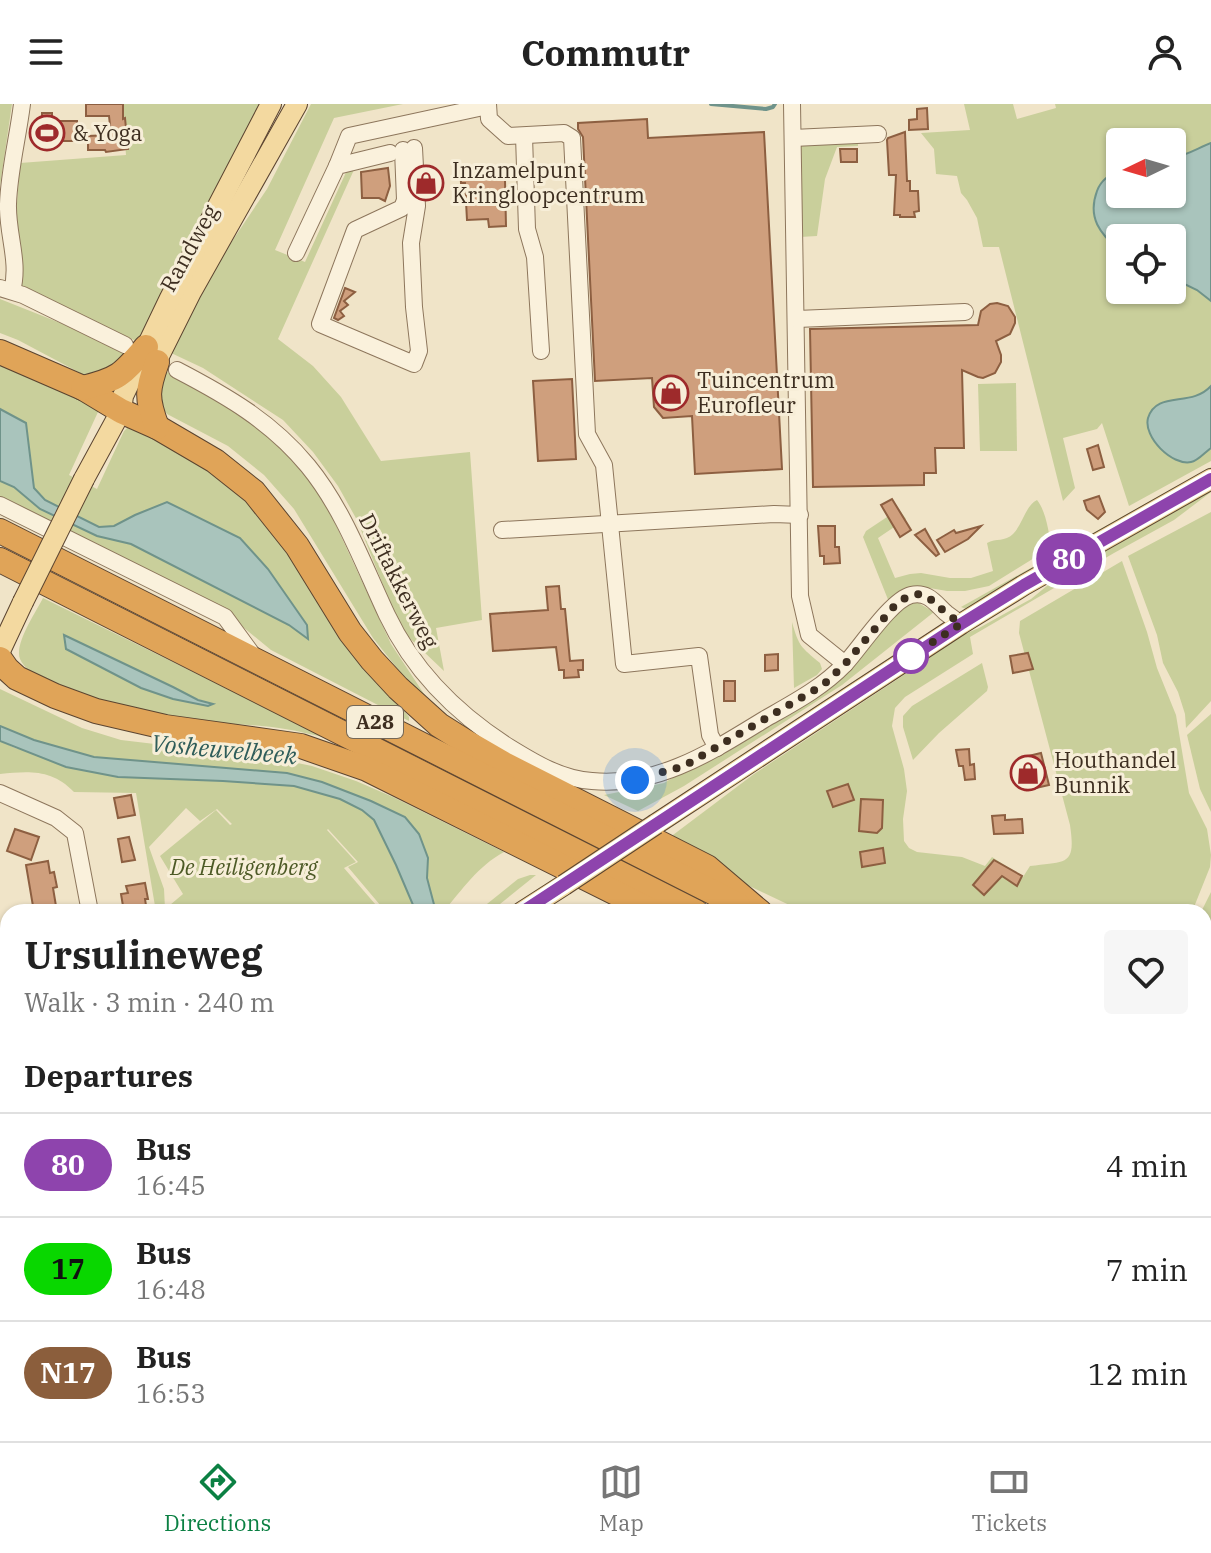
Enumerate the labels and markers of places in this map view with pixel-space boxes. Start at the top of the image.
sports icon: & Yoga [28,114,66,152]
place label: & Yoga [73,118,142,147]
place label: Inzamelpunt Kringloopcentrum [452,155,645,209]
shop icon: Inzamelpunt Kringloopcentrum [407,164,445,202]
place label: Tuincentrum Eurofleur [697,365,835,419]
shop icon: Tuincentrum Eurofleur [652,374,690,412]
unlabelled marker [894,639,928,673]
place label: Houthandel Bunnik [1054,745,1177,799]
shop icon: Houthandel Bunnik [1009,754,1047,792]

